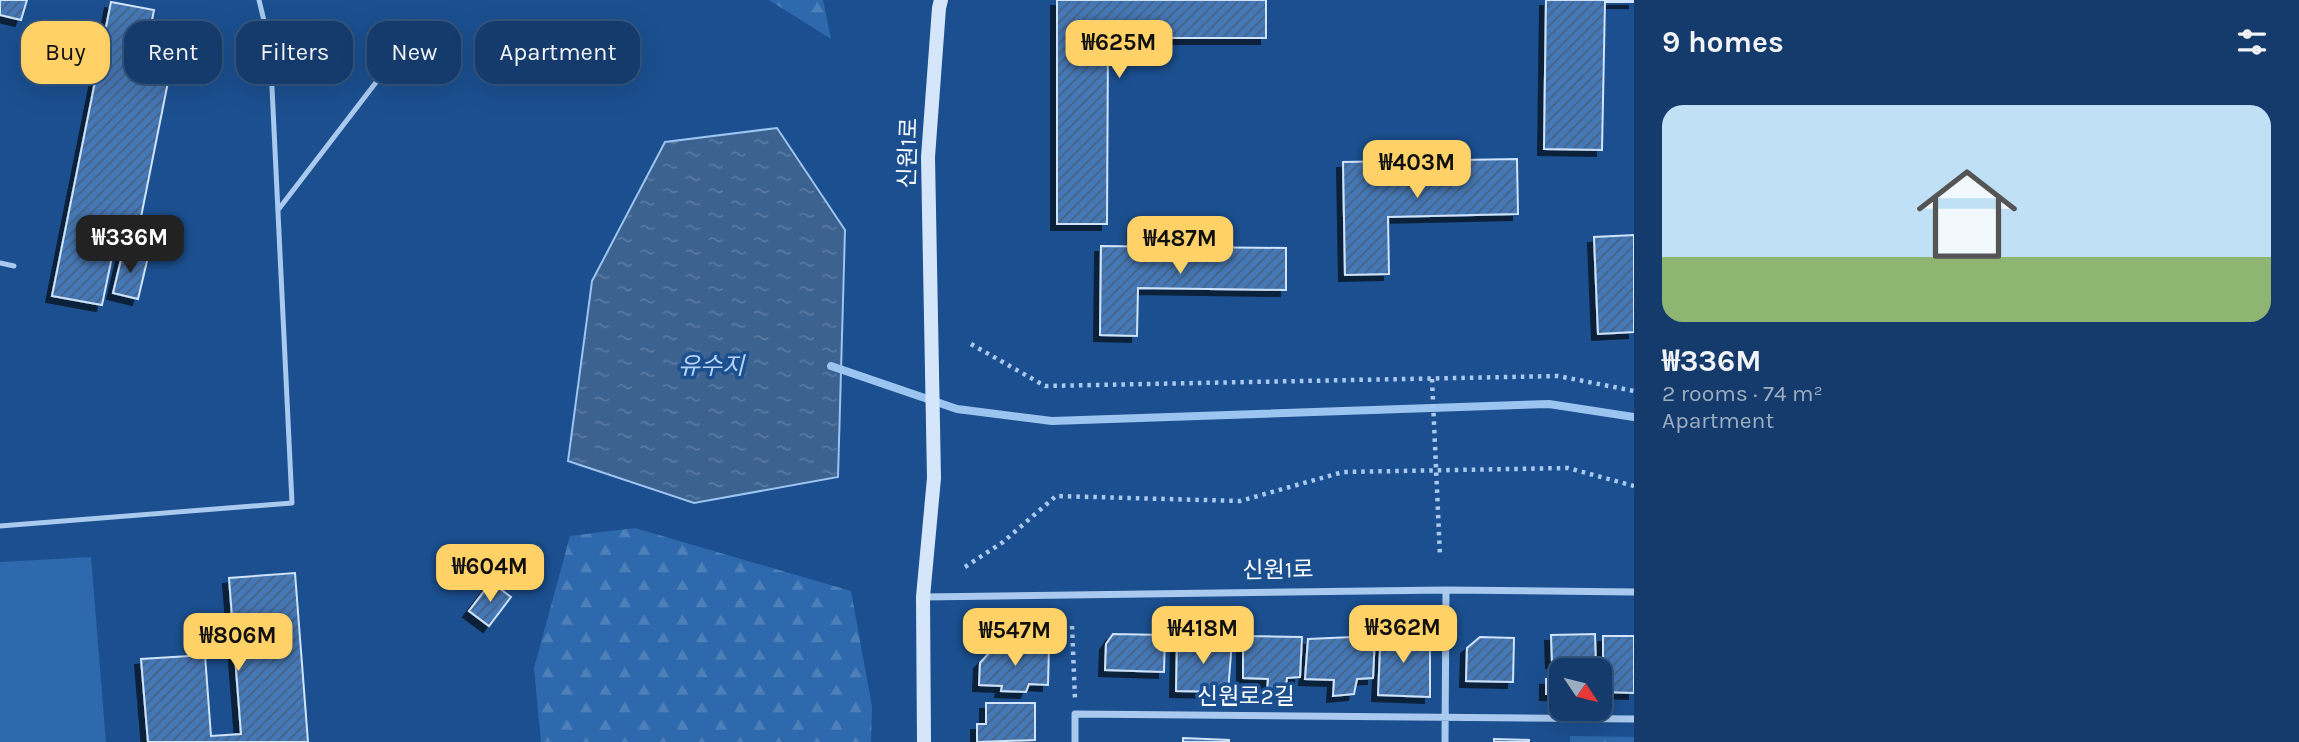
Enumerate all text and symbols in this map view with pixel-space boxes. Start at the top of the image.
pin: ₩625M [1070,20,1168,80]
chip: Buy [21,21,110,84]
chip: Rent [124,21,222,84]
chip: Filters [236,21,353,84]
chip: New [367,21,461,84]
chip: Apartment [475,21,640,84]
icon: filters [2233,23,2271,61]
text: 9 homes [1662,24,1784,60]
text: ₩625M [1082,29,1156,56]
street label: 신원1로 [893,117,923,189]
pin: ₩403M [1368,140,1466,200]
text: ₩403M [1379,149,1455,176]
icon: home [1904,151,2030,277]
pin: ₩336M [81,216,179,275]
pin: ₩487M [1131,216,1229,276]
text: ₩336M [92,224,168,251]
text: ₩487M [1143,225,1217,252]
text: ₩336M [1662,343,1761,379]
water label: 유수지 [678,352,746,380]
text: 2 rooms · 74 m² [1662,380,1823,407]
text: Apartment [1662,407,1774,434]
pin: ₩604M [441,544,539,604]
text: ₩604M [452,553,528,580]
street label: 신원1로 [1242,556,1314,584]
pin: ₩418M [1154,606,1252,666]
pin: ₩362M [1354,606,1452,665]
pin: ₩547M [966,608,1064,668]
pin: ₩806M [189,614,287,673]
text: ₩362M [1365,614,1441,641]
text: ₩418M [1168,615,1238,642]
text: ₩547M [979,617,1051,644]
text: ₩806M [199,622,277,649]
north arrow [1549,658,1612,721]
map controls [1549,658,1612,721]
street label: 신원로2길 [1197,683,1295,710]

